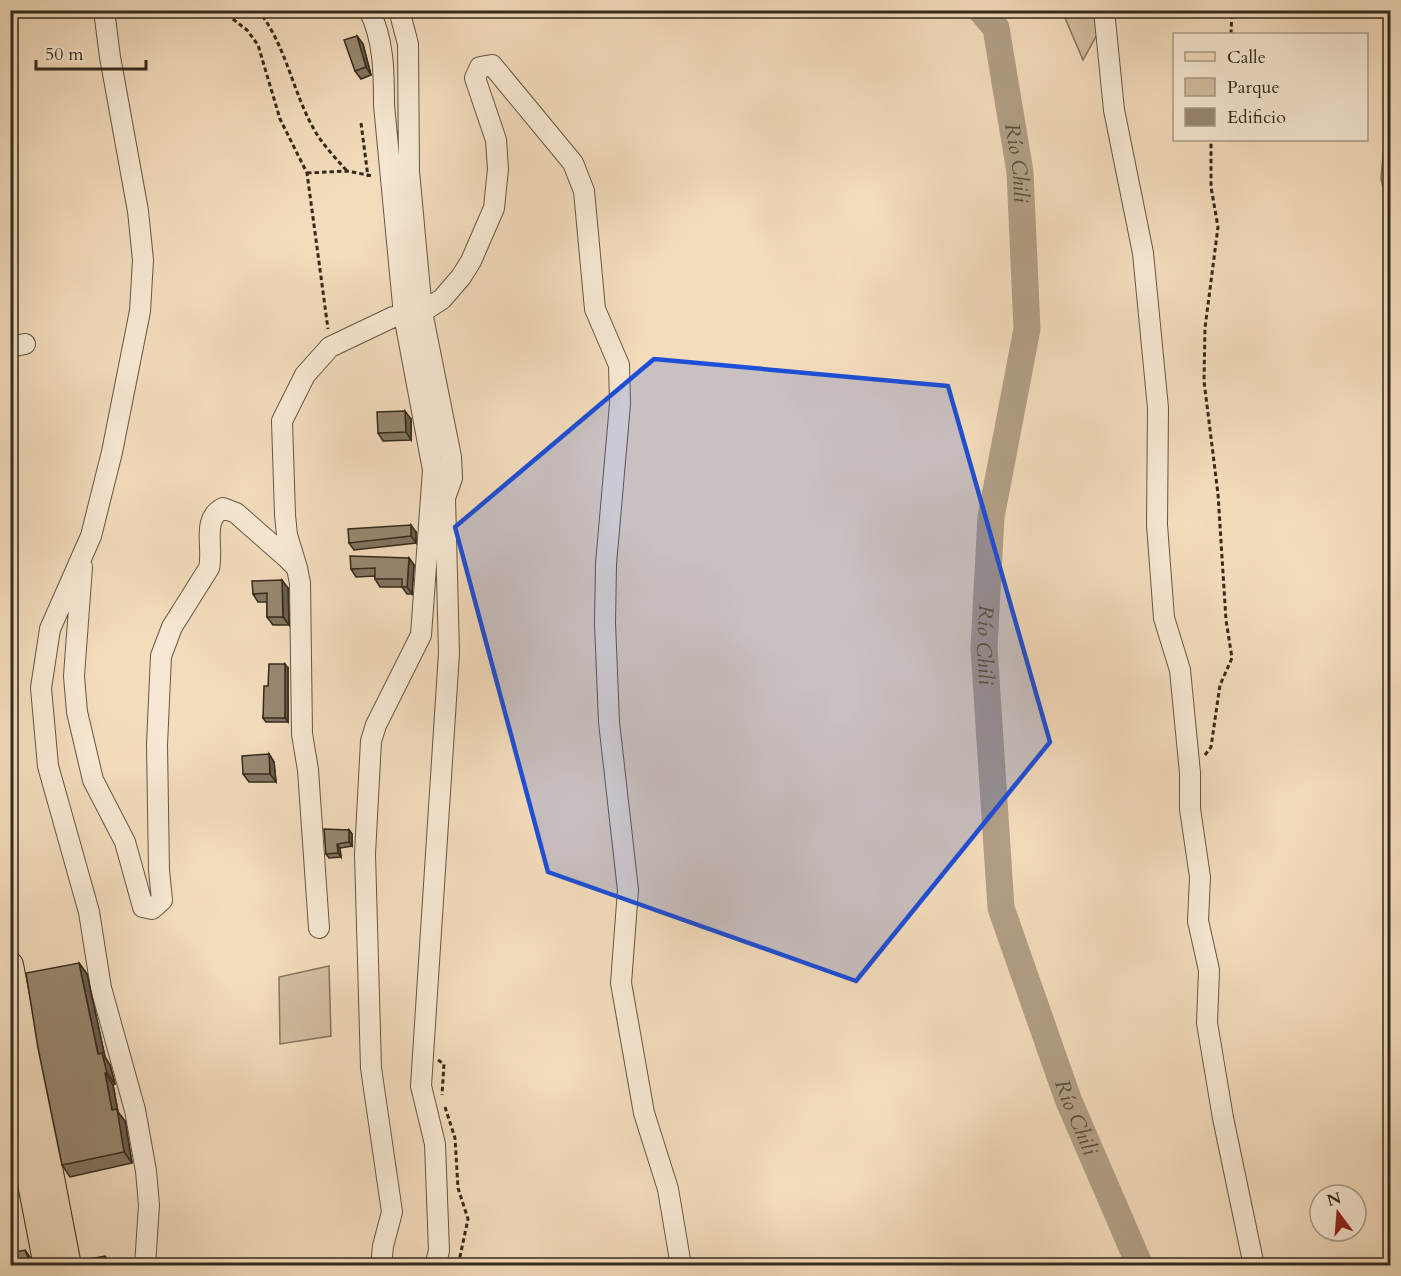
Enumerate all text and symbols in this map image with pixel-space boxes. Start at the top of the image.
scale bar [36,33,146,71]
legend [1173,33,1368,141]
text: 50 m [45,42,84,67]
text: Calle [1227,45,1266,70]
text: Parque [1227,75,1280,100]
text: Edificio [1227,105,1286,130]
water label: Río Chili [998,121,1036,203]
water label: Río Chili [969,604,1001,686]
water label: Río Chili [1048,1075,1105,1160]
north arrow [1308,1183,1368,1243]
text: N [1324,1187,1344,1212]

